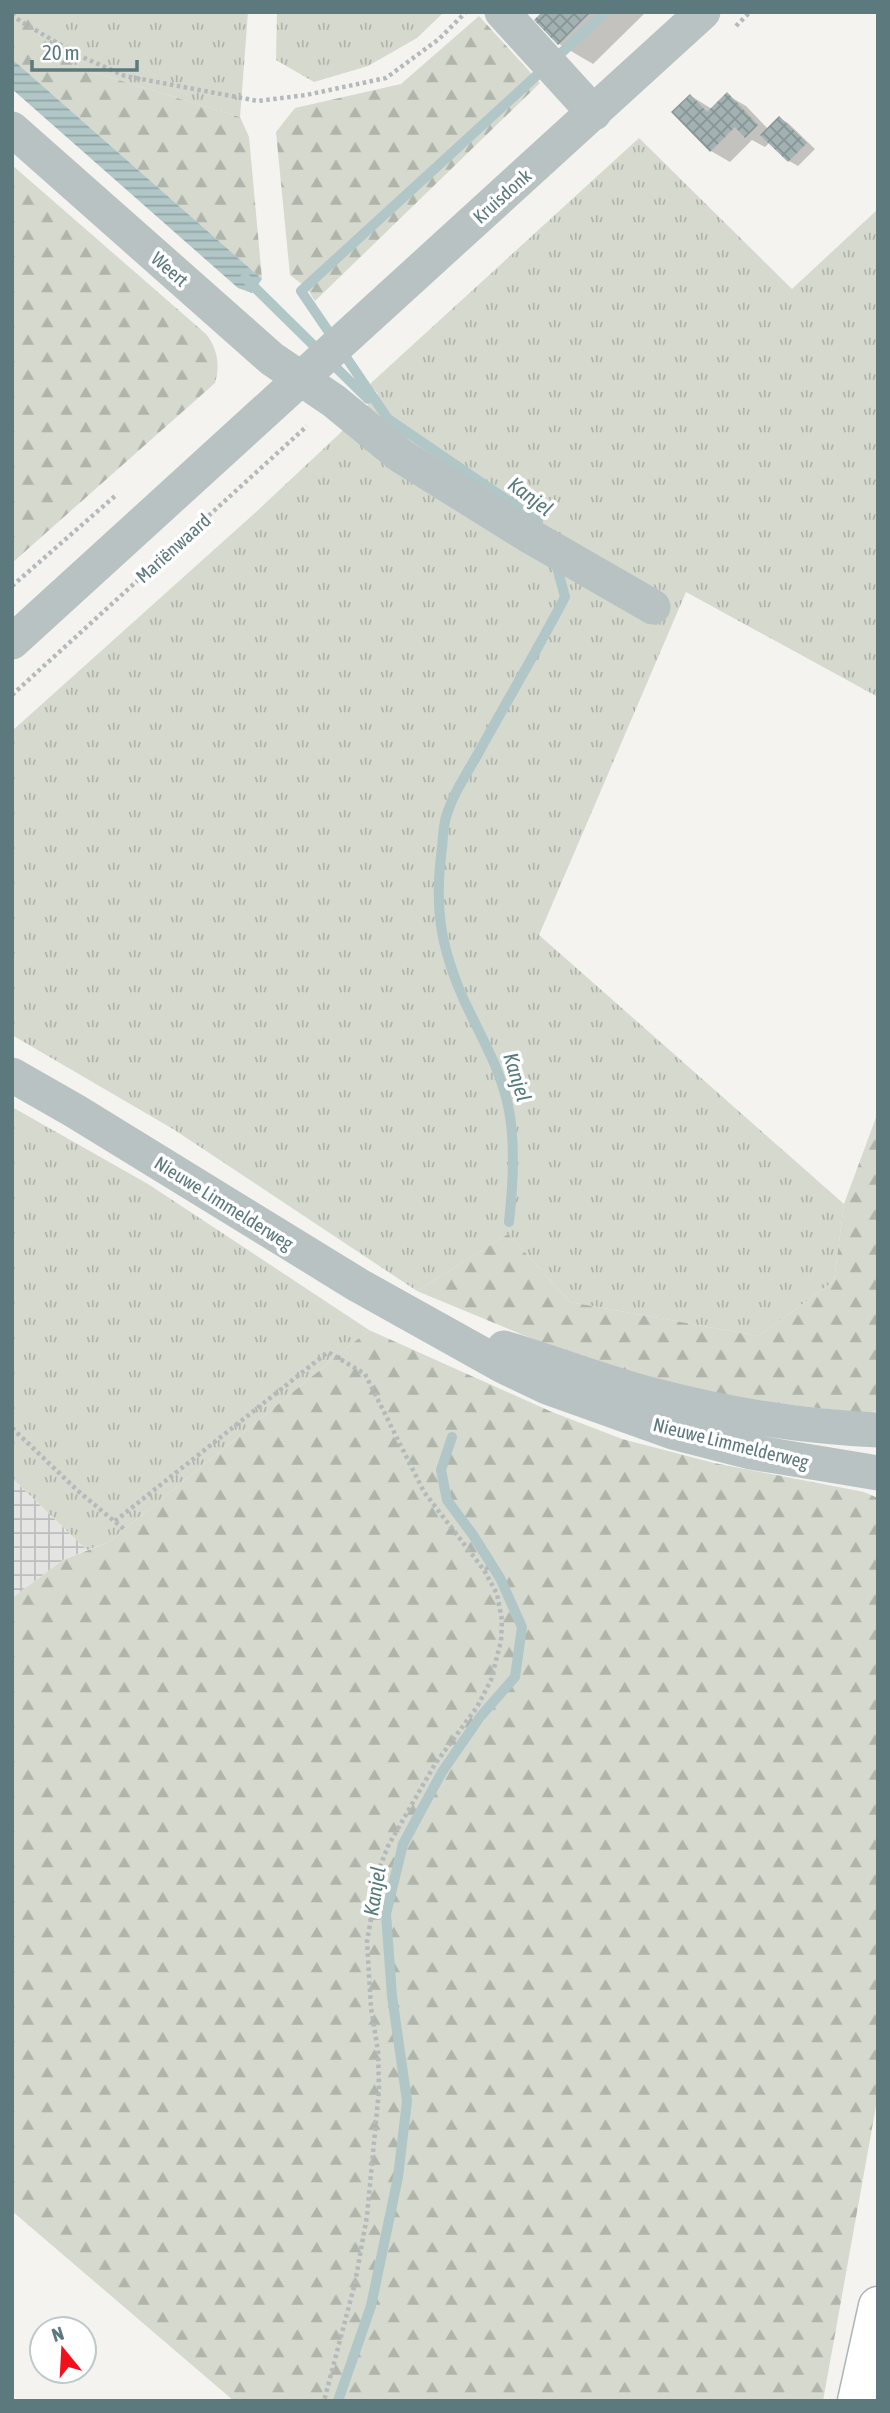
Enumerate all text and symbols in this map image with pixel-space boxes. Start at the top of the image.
scale bar [32,28,136,72]
text: 20 m [42,40,80,64]
street label: Kruisdonk [468,164,536,228]
street label: Weert [147,247,193,291]
water label: Kanjel [504,471,558,521]
street label: Mariënwaard [131,509,215,587]
water label: Kanjel [499,1050,537,1104]
street label: Nieuwe Limmelderweg [151,1151,298,1255]
street label: Nieuwe Limmelderweg [651,1413,812,1473]
water label: Kanjel [358,1865,390,1917]
north arrow [28,2315,98,2385]
text: N [49,2322,66,2346]

